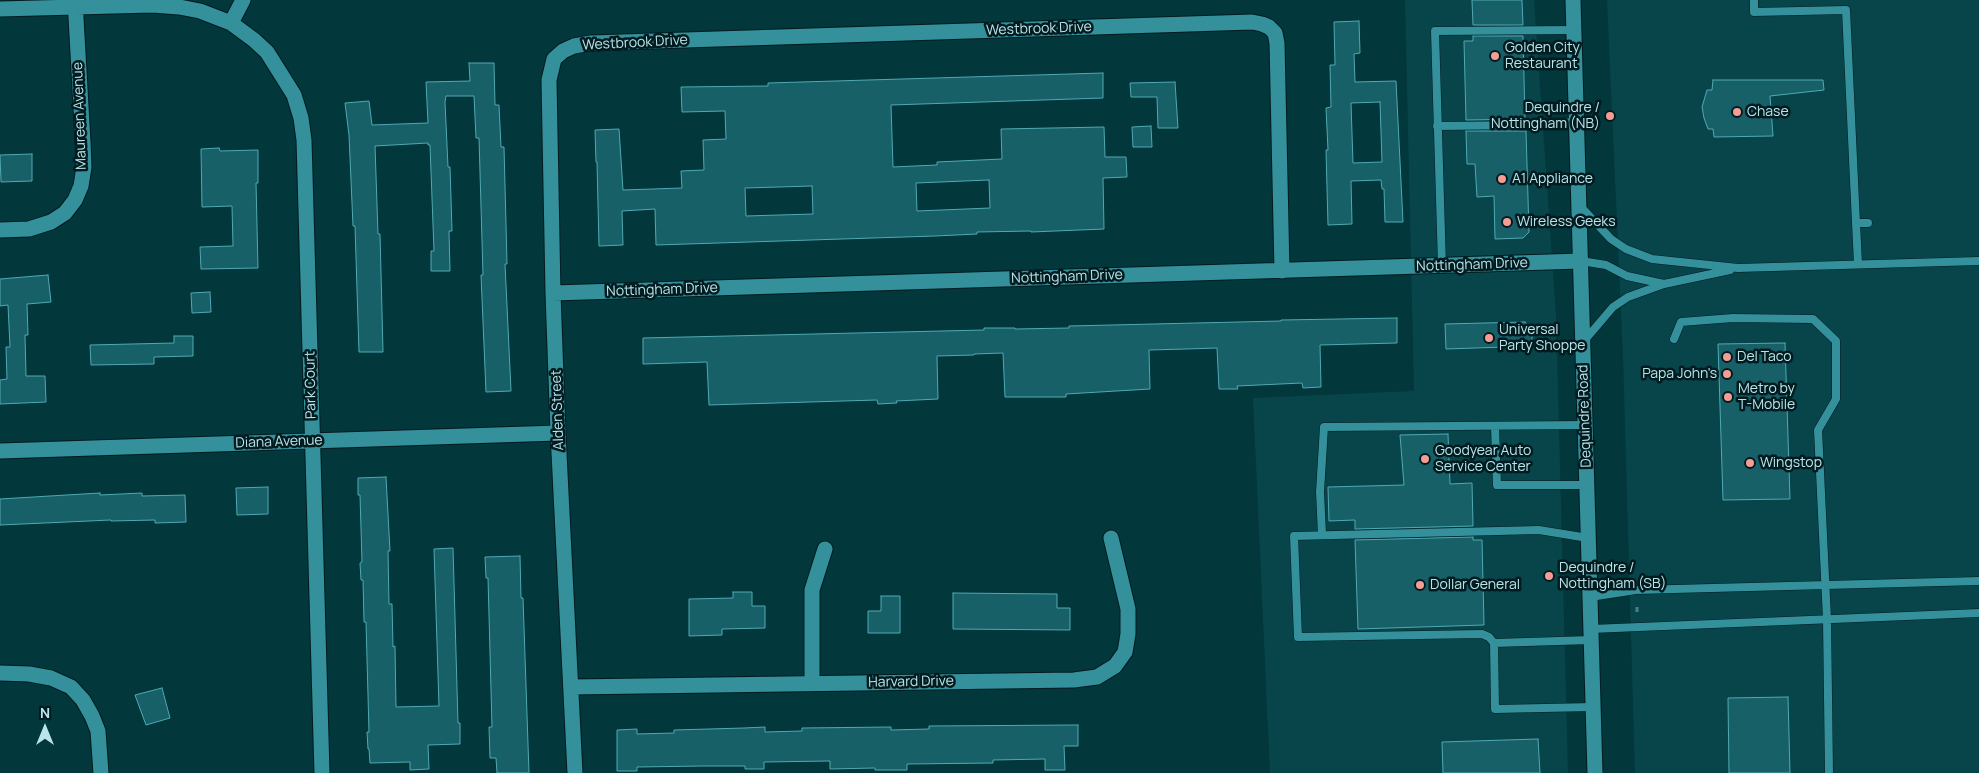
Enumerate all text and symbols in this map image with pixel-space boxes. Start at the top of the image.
street label: Westbrook Drive [986,19,1092,39]
street label: Westbrook Drive [582,32,688,54]
place label: Golden City Restaurant [1505,40,1580,72]
marker: Golden City Restaurant [1489,50,1501,62]
street label: Maureen Avenue [70,62,90,170]
place label: Dequindre / Nottingham (NB) [1491,100,1600,132]
place label: Chase [1747,104,1789,120]
marker: Chase [1731,106,1743,118]
marker: Dequindre / Nottingham (NB) [1604,110,1616,122]
place label: A1 Appliance [1512,171,1593,187]
marker: A1 Appliance [1496,173,1508,185]
place label: Wireless Geeks [1517,214,1616,230]
marker: Wireless Geeks [1501,216,1513,228]
street label: Nottingham Drive [1416,255,1528,275]
street label: Nottingham Drive [1011,267,1123,287]
street label: Nottingham Drive [606,280,718,300]
place label: Universal Party Shoppe [1499,322,1586,354]
marker: Universal Party Shoppe [1483,332,1495,344]
place label: Del Taco [1737,349,1792,365]
street label: Park Court [302,351,320,419]
marker: Del Taco [1721,351,1733,363]
street label: Dequindre Road [1575,364,1595,468]
place label: Papa John's [1642,366,1717,382]
marker: Papa John's [1721,368,1733,380]
street label: Alden Street [548,369,568,451]
place label: Metro by T-Mobile [1738,381,1795,414]
marker: Metro by T-Mobile [1722,391,1734,403]
street label: Diana Avenue [235,432,323,452]
place label: Goodyear Auto Service Center [1435,443,1531,476]
marker: Goodyear Auto Service Center [1419,453,1431,465]
place label: Wingstop [1760,455,1822,471]
marker: Wingstop [1744,457,1756,469]
place label: Dequindre / Nottingham (SB) [1559,560,1666,592]
marker: Dequindre / Nottingham (SB) [1543,570,1555,582]
place label: Dollar General [1430,577,1520,593]
marker: Dollar General [1414,579,1426,591]
street label: Harvard Drive [868,673,954,691]
north arrow [20,703,70,753]
text: N [40,703,50,722]

